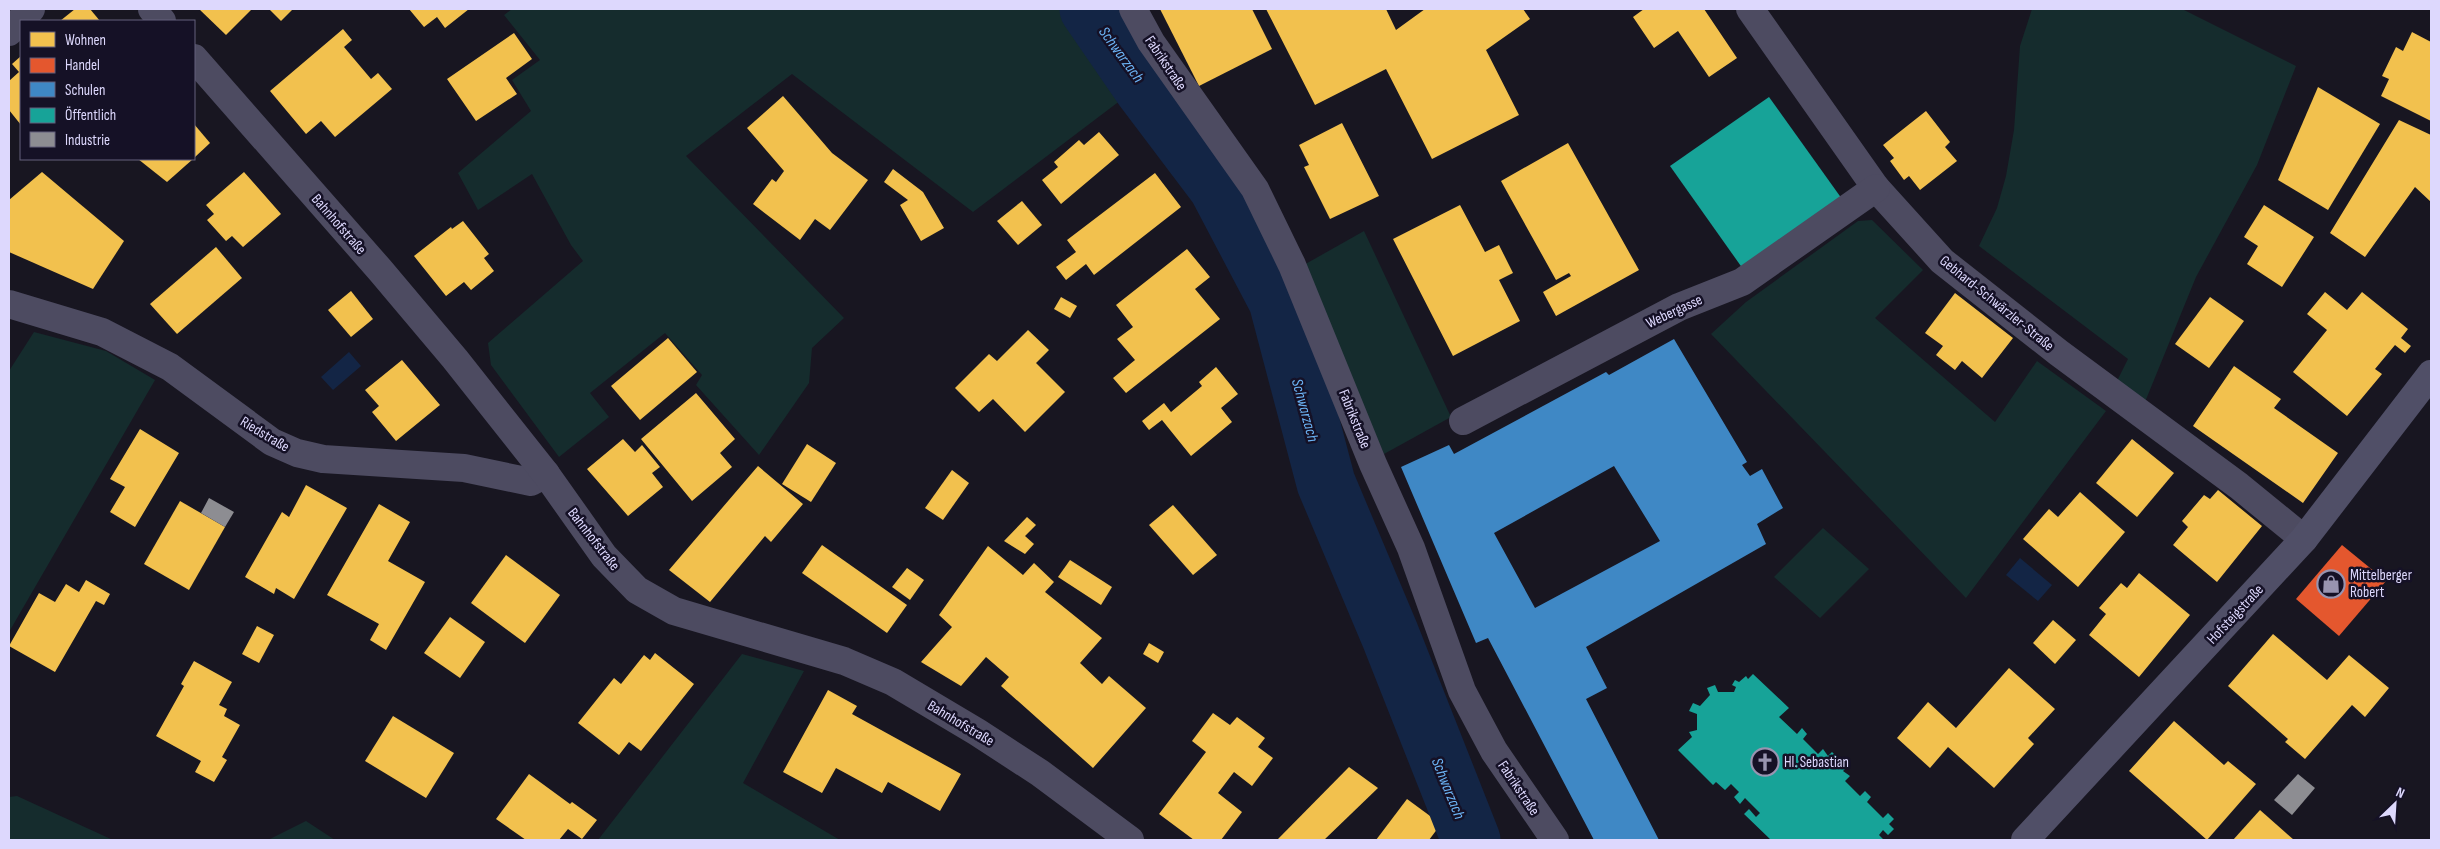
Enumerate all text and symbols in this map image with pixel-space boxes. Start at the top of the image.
legend [20,20,195,160]
water label: Schwarzach [1094,23,1148,87]
text: Wohnen [65,31,106,50]
street label: Fabrikstraße [1140,32,1191,94]
text: Handel [65,56,100,75]
text: Schulen [65,81,105,100]
text: Öffentlich [65,106,116,125]
text: Industrie [65,131,110,150]
street label: Bahnhofstraße [307,190,370,259]
street label: Gebhard-Schwärzler-Straße [1936,251,2058,355]
street label: Webergasse [1643,290,1705,333]
water label: Schwarzach [1287,377,1322,444]
street label: Fabrikstraße [1334,387,1375,452]
street label: Riedstraße [237,412,293,457]
street label: Bahnhofstraße [563,504,624,574]
place label: Mittelberger Robert [2350,566,2413,602]
shop icon: Mittelberger Robert [2316,569,2346,599]
street label: Hofsteigstraße [2203,580,2268,648]
street label: Bahnhofstraße [924,696,998,751]
church icon: Hl. Sebastian [1750,747,1780,777]
place label: Hl. Sebastian [1784,753,1849,772]
water label: Schwarzach [1427,755,1469,822]
street label: Fabrikstraße [1493,757,1544,819]
north arrow [2370,779,2420,829]
text: N [2393,783,2407,802]

